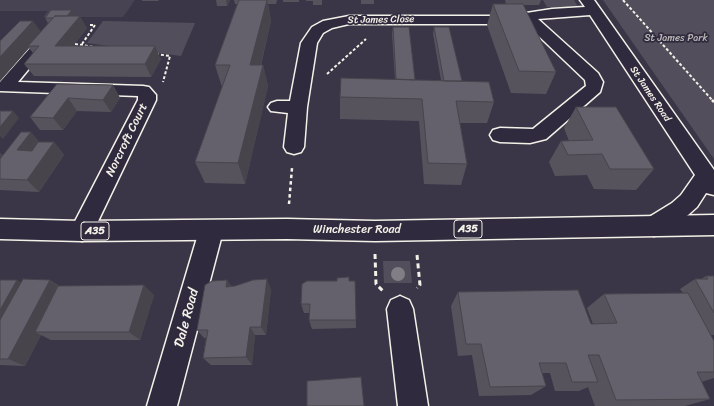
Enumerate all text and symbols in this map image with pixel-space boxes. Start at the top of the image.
street label: St James Close [347,13,415,27]
park label: St James Park [644,32,708,44]
street label: St James Road [627,64,673,124]
street label: Norcroft Court [103,101,151,179]
road number: A35 [454,220,482,238]
road number: A35 [81,222,109,240]
street label: Winchester Road [313,223,401,237]
street label: Dale Road [171,287,203,349]

